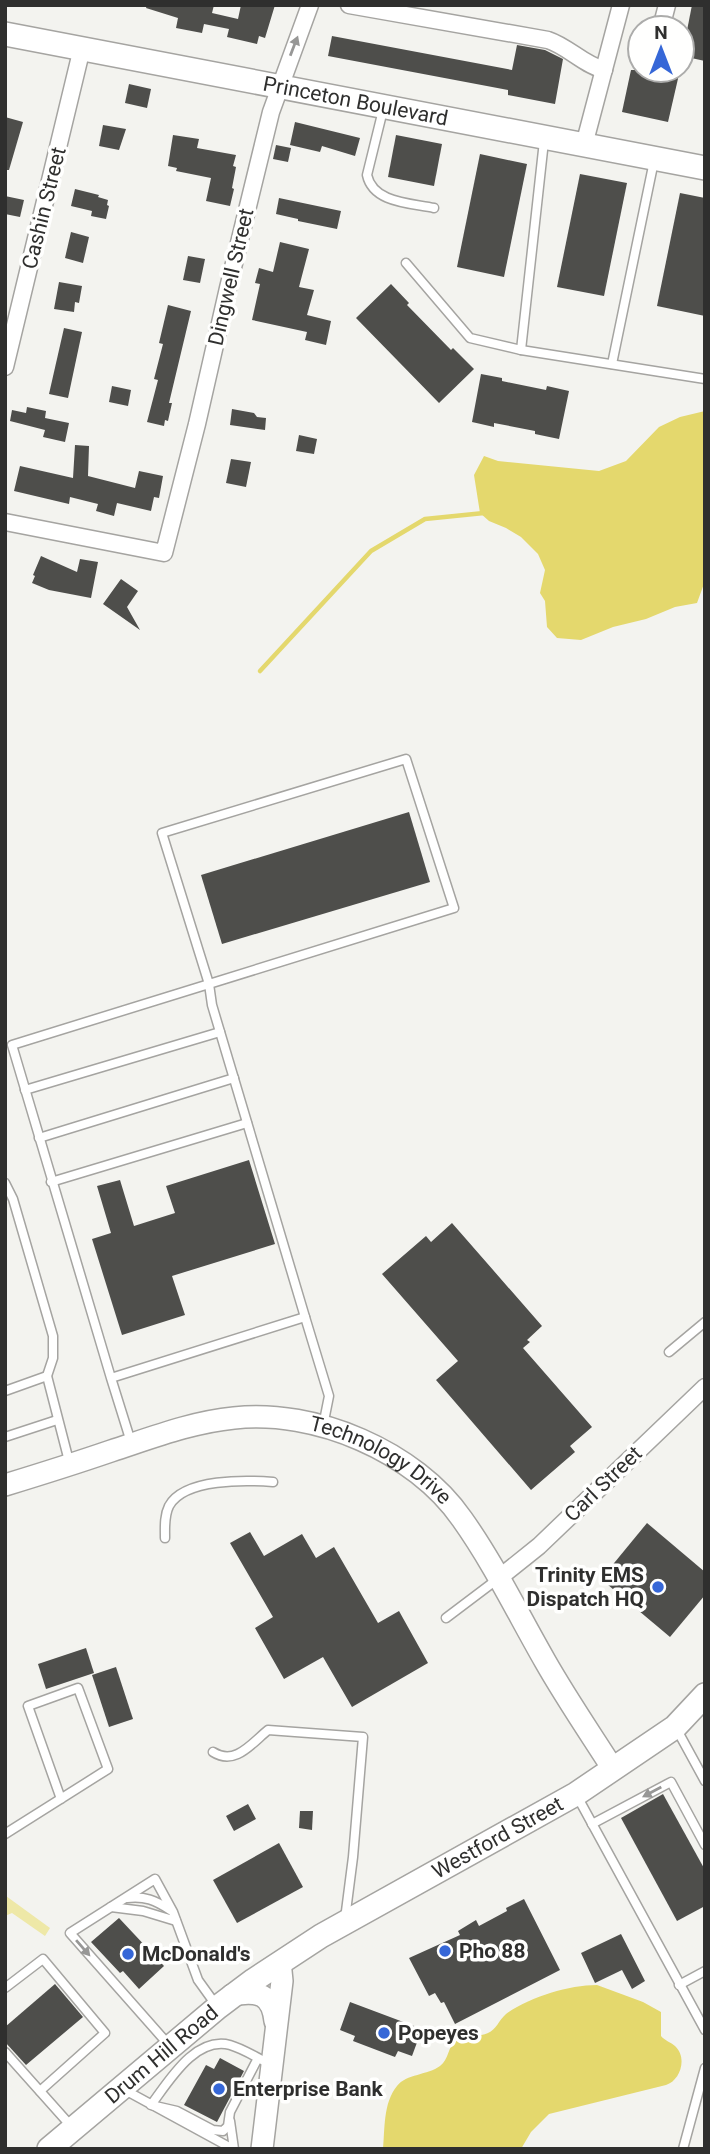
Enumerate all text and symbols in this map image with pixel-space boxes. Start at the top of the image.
north arrow [626,14,696,84]
text: N [654,21,668,44]
one-way arrow [289,36,300,57]
street label: Princeton Boulevard [261,72,450,131]
street label: Cashin Street [17,144,71,271]
street label: Dingwell Street [204,206,258,348]
street label: Technology Drive [308,1411,456,1509]
street label: Carl Street [559,1441,647,1527]
place label: Trinity EMS Dispatch HQ [527,1563,644,1611]
marker: Trinity EMS Dispatch HQ [650,1579,666,1595]
one-way arrow [642,1786,662,1798]
street label: Westford Street [428,1792,567,1884]
one-way arrow [75,1939,91,1957]
place label: Pho 88 [459,1939,525,1963]
place label: McDonald's [142,1942,251,1966]
marker: Pho 88 [437,1943,453,1959]
marker: McDonald's [120,1946,136,1962]
street label: Drum Hill Road [100,2000,223,2109]
place label: Popeyes [398,2021,479,2045]
marker: Popeyes [376,2025,392,2041]
place label: Enterprise Bank [233,2077,384,2101]
marker: Enterprise Bank [211,2081,227,2097]

